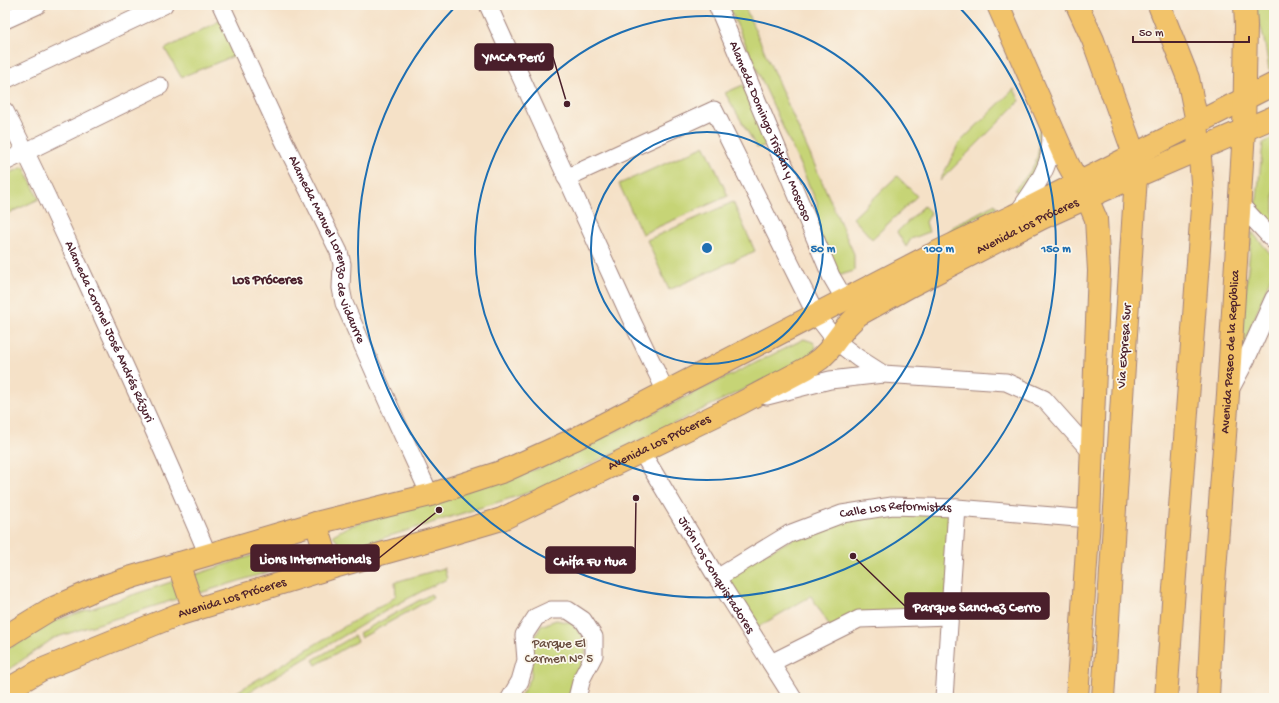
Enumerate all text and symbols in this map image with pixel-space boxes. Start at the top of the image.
scale bar [1133,18,1249,44]
text: 50 m [1139,27,1164,41]
street label: Alameda Domingo Tristán y Moscoso [726,39,815,224]
callout: YMCA Perú [475,44,553,70]
text: YMCA Perú [481,50,545,67]
street label: Alameda Manuel Lorenzo de Vidaurre [285,153,369,346]
street label: Avenida Los Próceres [974,194,1082,258]
street label: Alameda Coronel José Andrés Rázuri [61,239,157,425]
centre of rings [700,241,714,255]
text: 50 m [811,243,836,257]
text: 100 m [923,243,954,257]
text: 150 m [1040,243,1071,257]
street label: Avenida Paseo de la República [1218,269,1243,434]
district label: Los Próceres [232,272,303,289]
street label: Via Expresa Sur [1114,302,1136,390]
street label: Avenida Los Próceres [605,411,714,474]
street label: Calle Los Reformistas [839,498,953,522]
street label: Jirón Los Conquistadores [675,514,758,637]
callout: Lions Internationals [251,545,379,571]
callout: Chifa Fu Hua [546,547,635,573]
text: Lions Internationals [259,552,372,569]
text: Chifa Fu Hua [553,554,628,571]
street label: Avenida Los Próceres [176,574,289,622]
callout: Parque Sanchez Cerro [905,593,1049,619]
text: Parque Sanchez Cerro [912,600,1042,617]
park label: Parque El Carmen N° 5 [525,637,593,667]

